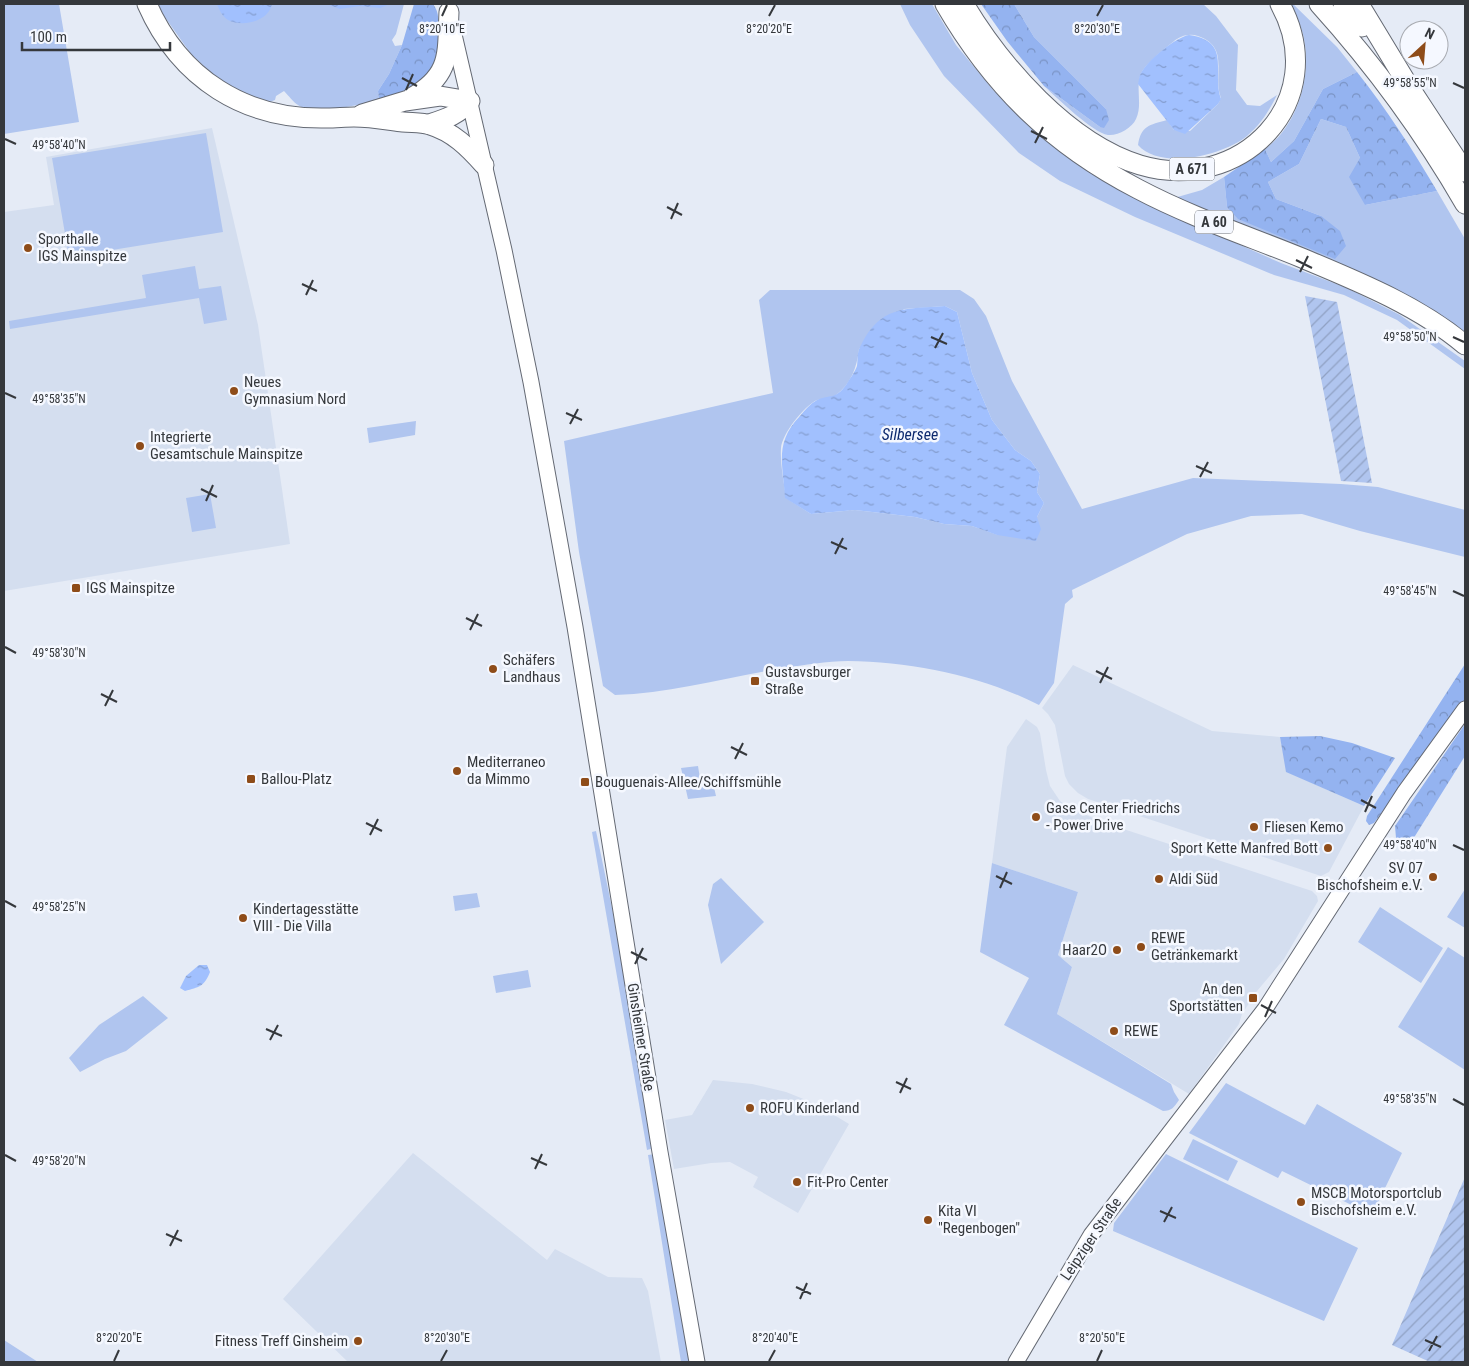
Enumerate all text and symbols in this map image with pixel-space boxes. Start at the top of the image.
scale bar [22,20,170,52]
north arrow [1399,20,1449,70]
text: 8°20'10"E [419,22,465,36]
text: 8°20'20"E [746,22,792,36]
text: 8°20'30"E [1074,22,1120,36]
text: N [1422,24,1437,42]
text: 100 m [30,28,67,46]
text: 49°58'55"N [1383,76,1437,90]
text: 49°58'40"N [32,138,86,152]
road number: A 671 [1170,157,1214,180]
road number: A 60 [1195,210,1233,233]
place label: Sporthalle IGS Mainspitze [38,230,127,265]
marker: Sporthalle IGS Mainspitze [22,242,34,254]
text: 49°58'50"N [1383,330,1437,344]
place label: Neues Gymnasium Nord [244,373,346,408]
marker: Neues Gymnasium Nord [228,385,240,397]
text: 49°58'35"N [32,392,86,406]
water label: Silbersee [882,425,938,444]
place label: Integrierte Gesamtschule Mainspitze [150,428,303,463]
marker: Integrierte Gesamtschule Mainspitze [134,440,146,452]
place label: IGS Mainspitze [86,579,175,597]
marker: IGS Mainspitze [70,582,82,594]
text: 49°58'45"N [1383,584,1437,598]
text: 49°58'30"N [32,646,86,660]
place label: Schäfers Landhaus [503,651,561,686]
marker: Schäfers Landhaus [487,663,499,675]
place label: Gustavsburger Straße [765,663,851,698]
marker: Gustavsburger Straße [749,675,761,687]
place label: Mediterraneo da Mimmo [467,753,546,788]
marker: Mediterraneo da Mimmo [451,765,463,777]
place label: Ballou-Platz [261,770,332,788]
marker: Ballou-Platz [245,773,257,785]
place label: Bouguenais-Allee/Schiffsmühle [595,773,781,791]
marker: Bouguenais-Allee/Schiffsmühle [579,776,591,788]
place label: Gase Center Friedrichs - Power Drive [1046,799,1180,834]
marker: Gase Center Friedrichs - Power Drive [1030,811,1042,823]
place label: Fliesen Kemo [1264,818,1344,836]
marker: Fliesen Kemo [1248,821,1260,833]
text: 49°58'40"N [1383,838,1437,852]
place label: Sport Kette Manfred Bott [1171,839,1318,857]
marker: Sport Kette Manfred Bott [1322,842,1334,854]
place label: SV 07 Bischofsheim e.V. [1317,859,1423,894]
place label: Aldi Süd [1169,870,1218,888]
marker: SV 07 Bischofsheim e.V. [1427,871,1439,883]
marker: Aldi Süd [1153,873,1165,885]
text: 49°58'25"N [32,900,86,914]
place label: Kindertagesstätte VIII - Die Villa [253,900,359,935]
marker: Kindertagesstätte VIII - Die Villa [237,912,249,924]
place label: REWE Getränkemarkt [1151,929,1238,964]
place label: Haar2O [1062,941,1107,959]
marker: REWE Getränkemarkt [1135,941,1147,953]
marker: Haar2O [1111,944,1123,956]
place label: An den Sportstätten [1169,980,1243,1015]
street label: Ginsheimer Straße [624,982,658,1092]
marker: An den Sportstätten [1247,992,1259,1004]
place label: REWE [1124,1022,1158,1040]
marker: REWE [1108,1025,1120,1037]
text: 49°58'35"N [1383,1092,1437,1106]
place label: ROFU Kinderland [760,1099,859,1117]
marker: ROFU Kinderland [744,1102,756,1114]
text: 49°58'20"N [32,1154,86,1168]
place label: Fit-Pro Center [807,1173,889,1191]
marker: Fit-Pro Center [791,1176,803,1188]
place label: MSCB Motorsportclub Bischofsheim e.V. [1311,1184,1442,1219]
street label: Leipziger Straße [1057,1194,1125,1284]
marker: MSCB Motorsportclub Bischofsheim e.V. [1295,1196,1307,1208]
place label: Kita VI "Regenbogen" [938,1202,1020,1237]
marker: Kita VI "Regenbogen" [922,1214,934,1226]
text: 8°20'20"E [96,1331,142,1345]
text: 8°20'30"E [424,1331,470,1345]
text: 8°20'40"E [752,1331,798,1345]
text: 8°20'50"E [1079,1331,1125,1345]
place label: Fitness Treff Ginsheim [215,1332,348,1350]
marker: Fitness Treff Ginsheim [352,1335,364,1347]

